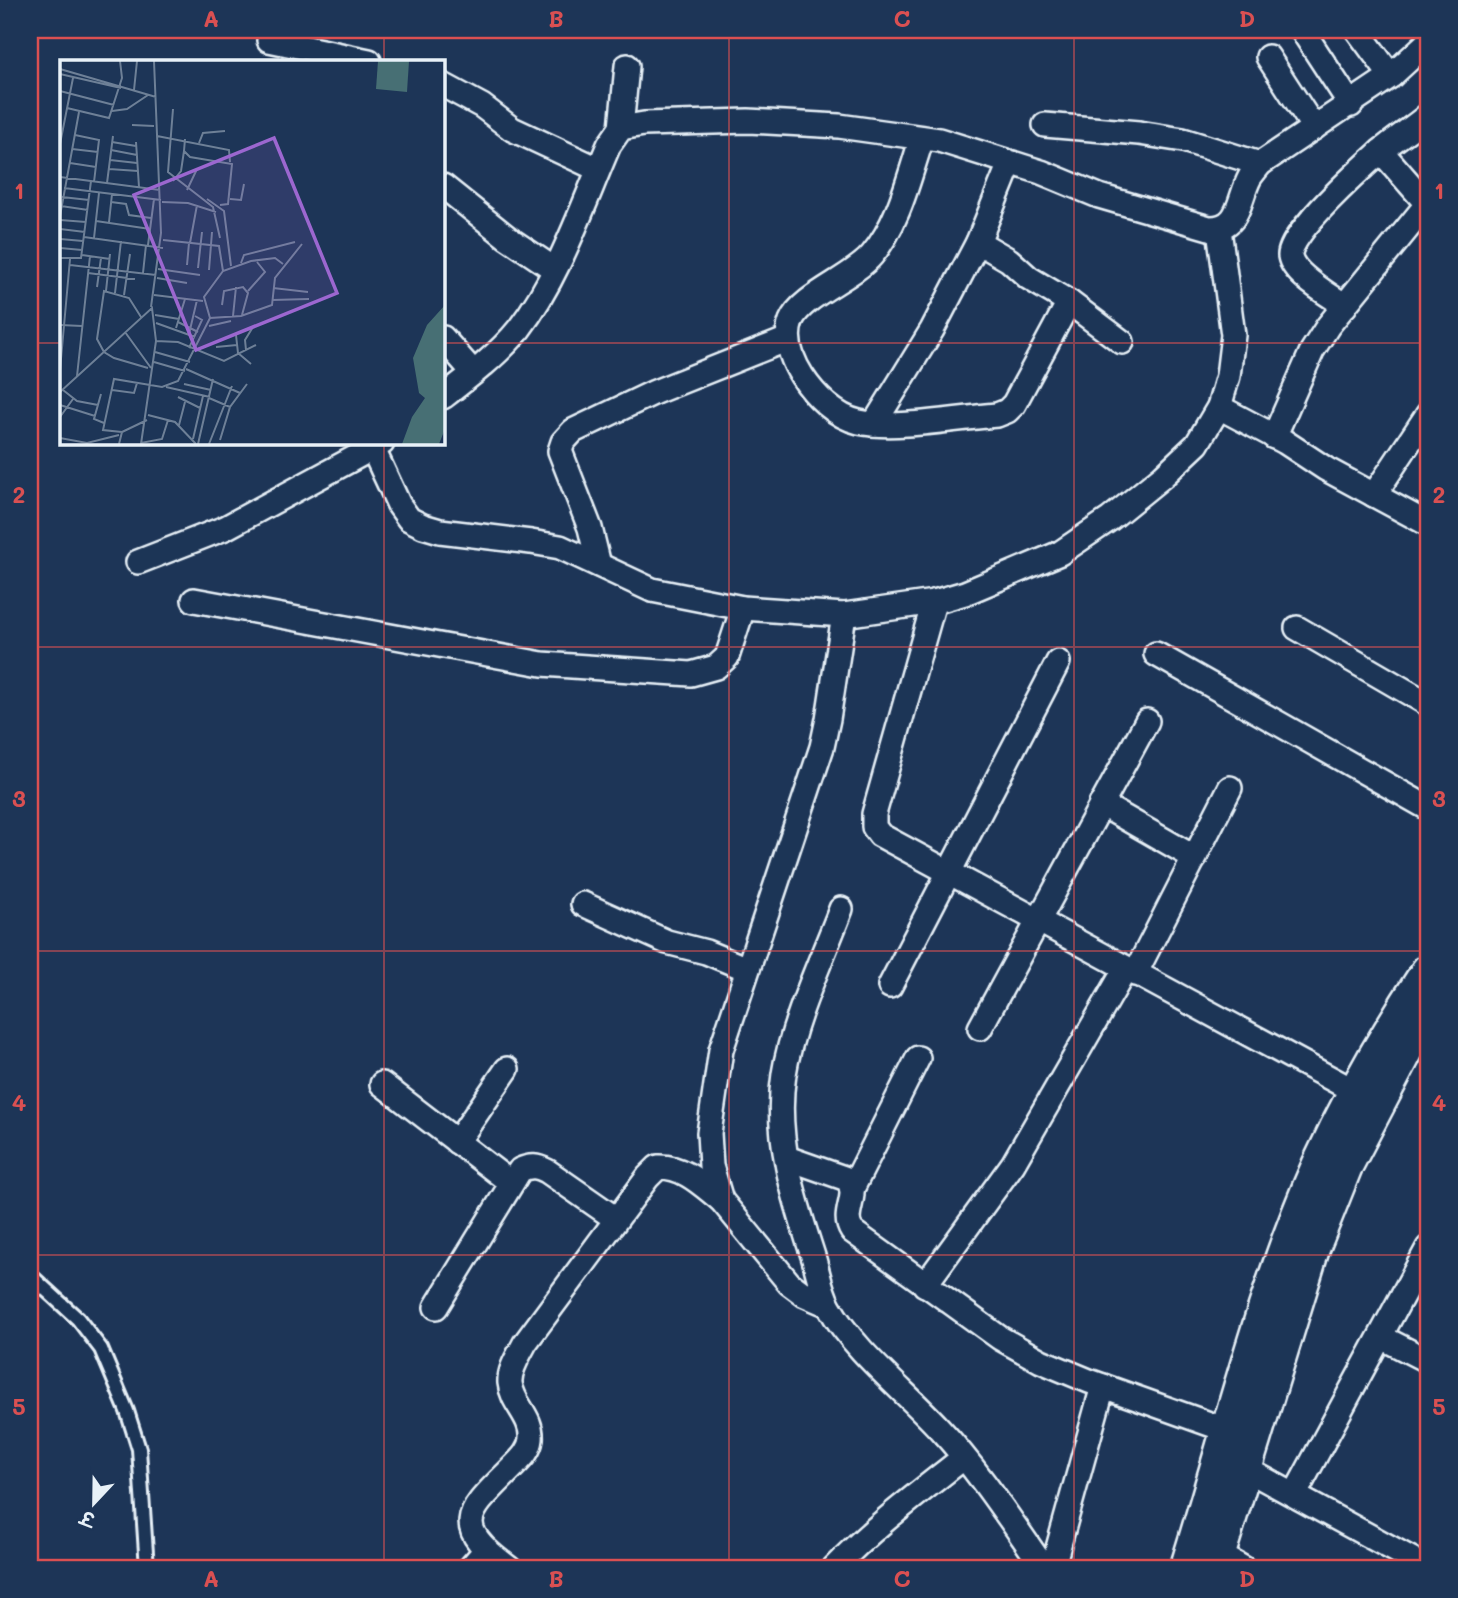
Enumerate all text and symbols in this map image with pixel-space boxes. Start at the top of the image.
text: A [203,3,219,33]
text: B [548,3,564,33]
text: C [893,3,911,33]
text: D [1239,3,1255,33]
inset map [60,60,444,444]
text: 1 [14,175,24,205]
text: 1 [1434,175,1444,205]
text: 2 [13,479,25,509]
text: 2 [1433,479,1445,509]
text: 3 [12,783,26,813]
text: 3 [1432,783,1446,813]
text: 4 [12,1087,26,1117]
text: 4 [1432,1087,1446,1117]
text: 5 [12,1391,26,1421]
text: 5 [1432,1391,1446,1421]
north arrow [60,1468,130,1538]
text: उ [75,1504,100,1534]
text: A [203,1563,219,1593]
text: B [548,1563,564,1593]
text: C [893,1563,911,1593]
text: D [1239,1563,1255,1593]

